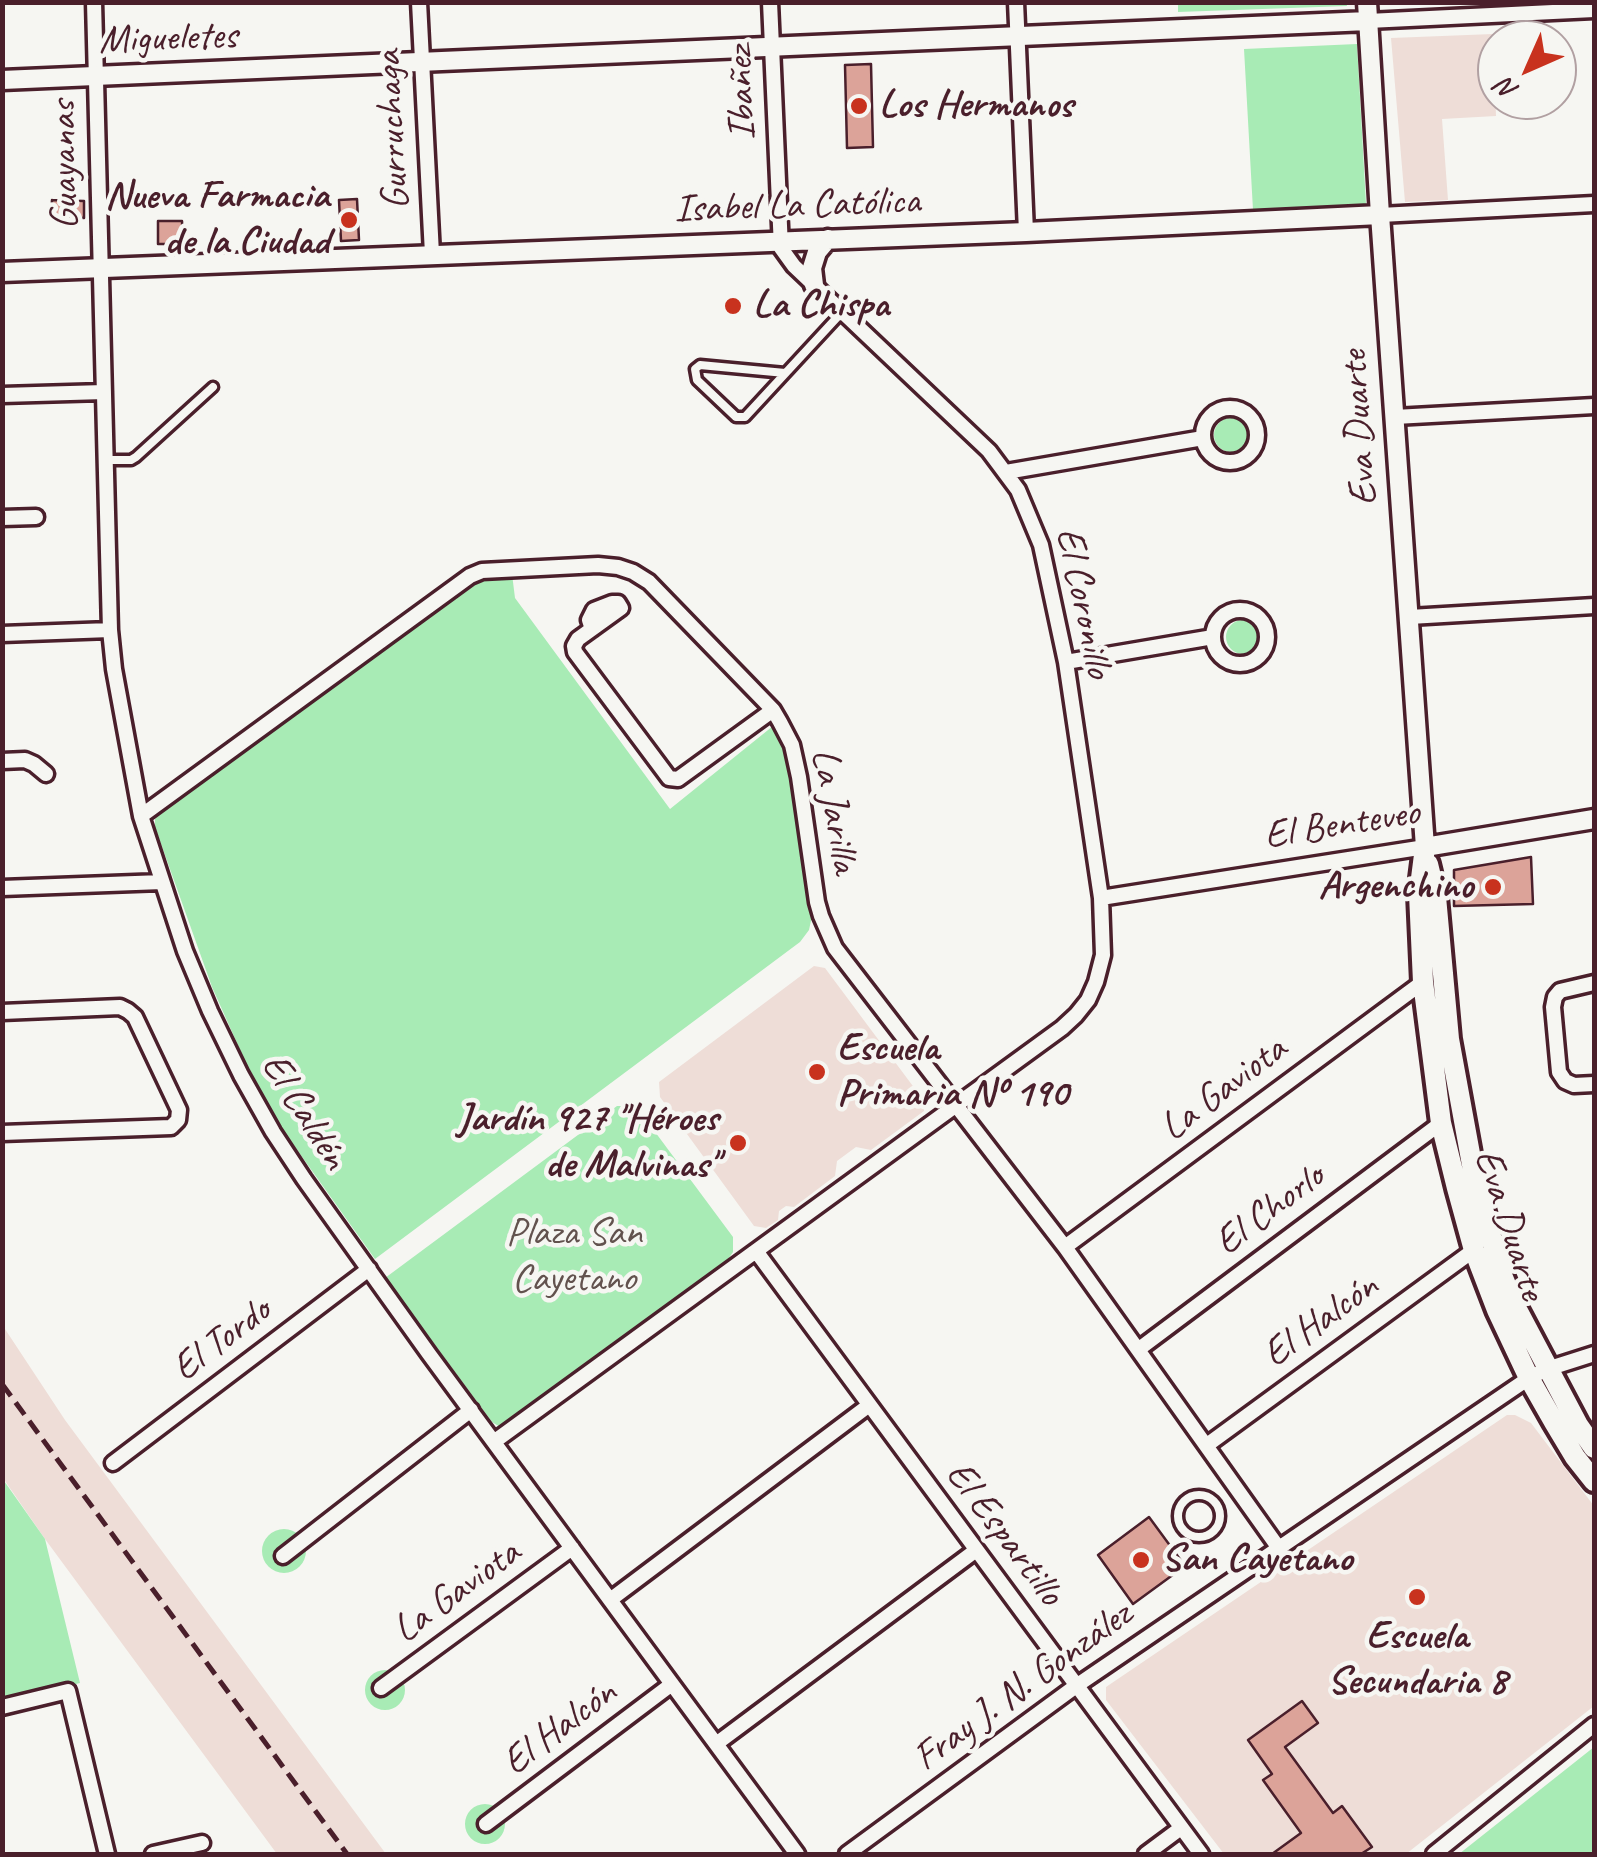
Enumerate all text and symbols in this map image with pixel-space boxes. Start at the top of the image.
street label: Migueletes [98,13,238,65]
north arrow [1477,20,1577,120]
street label: Ibañez [716,45,768,141]
street label: Gurruchaga [365,49,421,211]
text: N [1488,72,1525,109]
place label: Los Hermanos [879,82,1073,130]
marker: Los Hermanos [848,95,870,117]
street label: Guayanas [40,100,90,230]
place label: Nueva Farmacia de la Ciudad [105,173,329,267]
street label: Isabel La Católica [673,178,921,234]
marker: Nueva Farmacia de la Ciudad [338,209,360,231]
place label: La Chispa [753,282,889,330]
marker: La Chispa [722,295,744,317]
street label: Eva Duarte [1331,349,1389,507]
street label: El Coronillo [1044,524,1122,682]
street label: La Jarilla [799,745,869,877]
street label: El Benteveo [1261,789,1423,861]
place label: Argenchino [1319,863,1473,911]
marker: Argenchino [1482,876,1504,898]
place label: Escuela Primaria Nº 190 [837,1025,1068,1119]
street label: La Gaviota [1151,1026,1297,1152]
street label: El Caldén [250,1045,358,1179]
marker: Escuela Primaria Nº 190 [806,1061,828,1083]
place label: Jardín 927 "Héroes de Malvinas" [457,1096,718,1190]
marker: Jardín 927 "Héroes de Malvinas" [727,1132,749,1154]
street label: Eva Duarte [1462,1144,1556,1306]
street label: El Chorlo [1206,1153,1334,1267]
park label: Plaza San Cayetano [506,1210,642,1304]
street label: El Halcón [1254,1263,1388,1379]
street label: El Tordo [163,1288,281,1392]
street label: El Espartillo [934,1453,1074,1615]
street label: La Gaviota [384,1530,530,1654]
place label: San Cayetano [1161,1536,1352,1584]
marker: San Cayetano [1130,1549,1152,1571]
marker: Escuela Secundaria 8 [1406,1586,1428,1608]
street label: Fray J. N. González [904,1592,1142,1782]
place label: Escuela Secundaria 8 [1327,1613,1507,1707]
street label: El Halcón [493,1670,627,1786]

